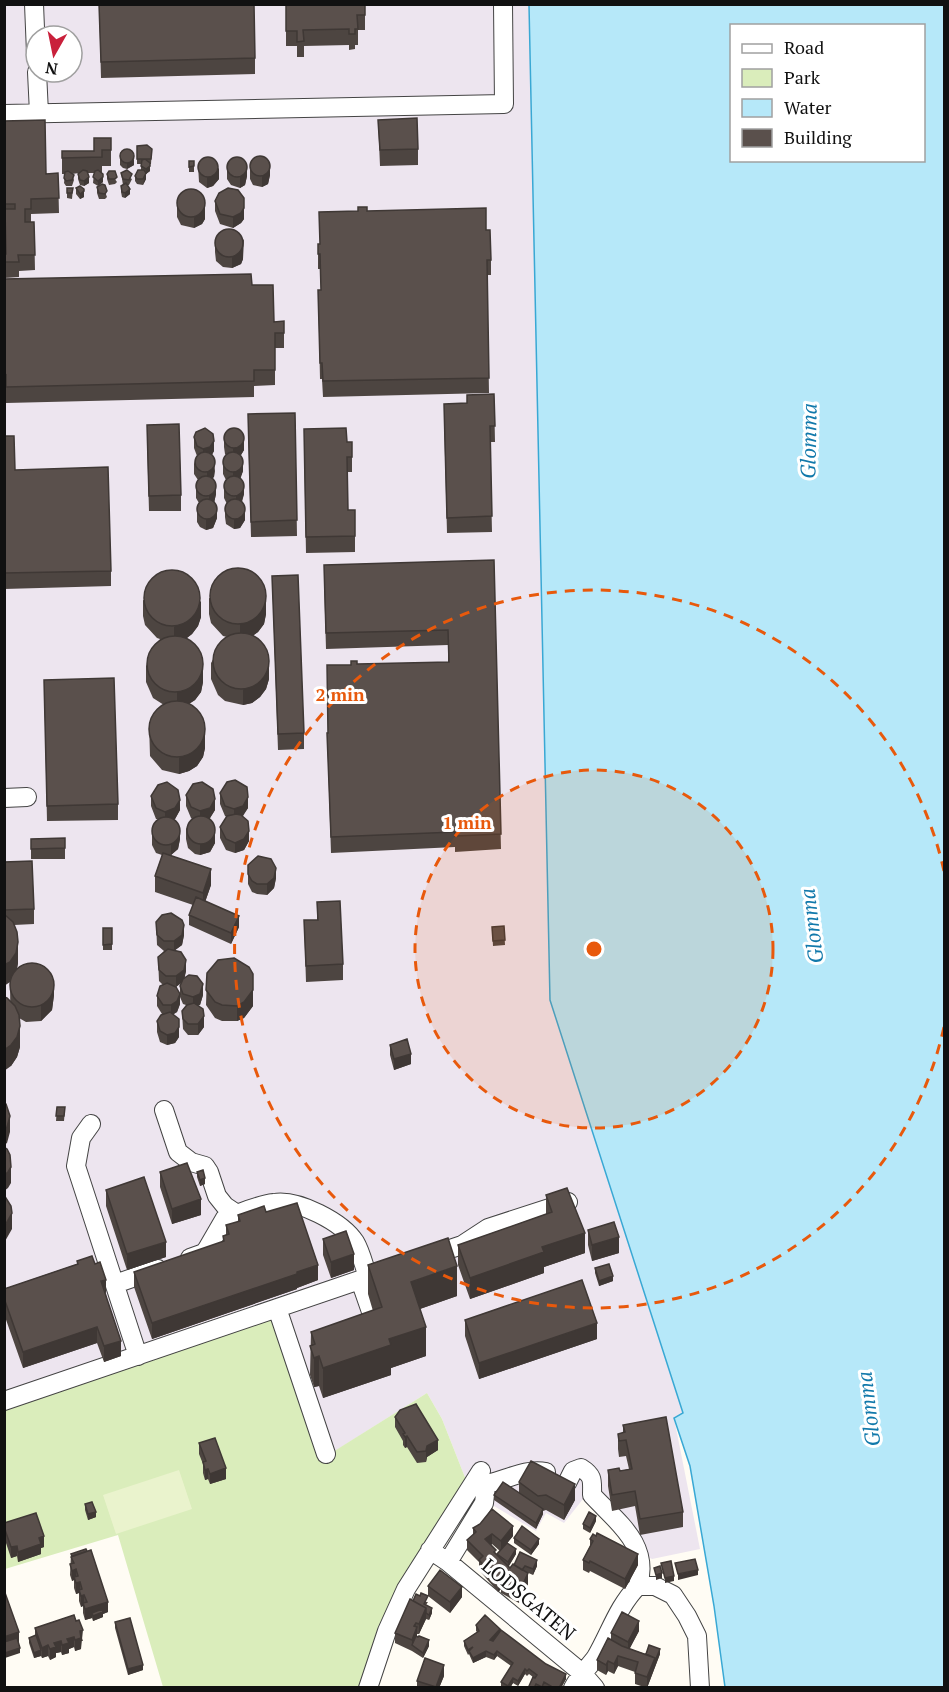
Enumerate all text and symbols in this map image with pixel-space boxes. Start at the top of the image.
north arrow [24,24,84,84]
legend [730,24,925,162]
text: Road [784,35,824,59]
text: N [44,57,59,81]
text: Park [784,65,821,89]
text: Water [784,95,831,119]
text: Building [784,125,852,149]
water label: Glomma [793,403,823,479]
text: 2 min [315,682,365,706]
text: 1 min [442,810,492,834]
water label: Glomma [792,887,830,965]
centre of rings [584,939,604,959]
water label: Glomma [849,1370,887,1448]
street label: LODSGATEN [476,1552,582,1646]

